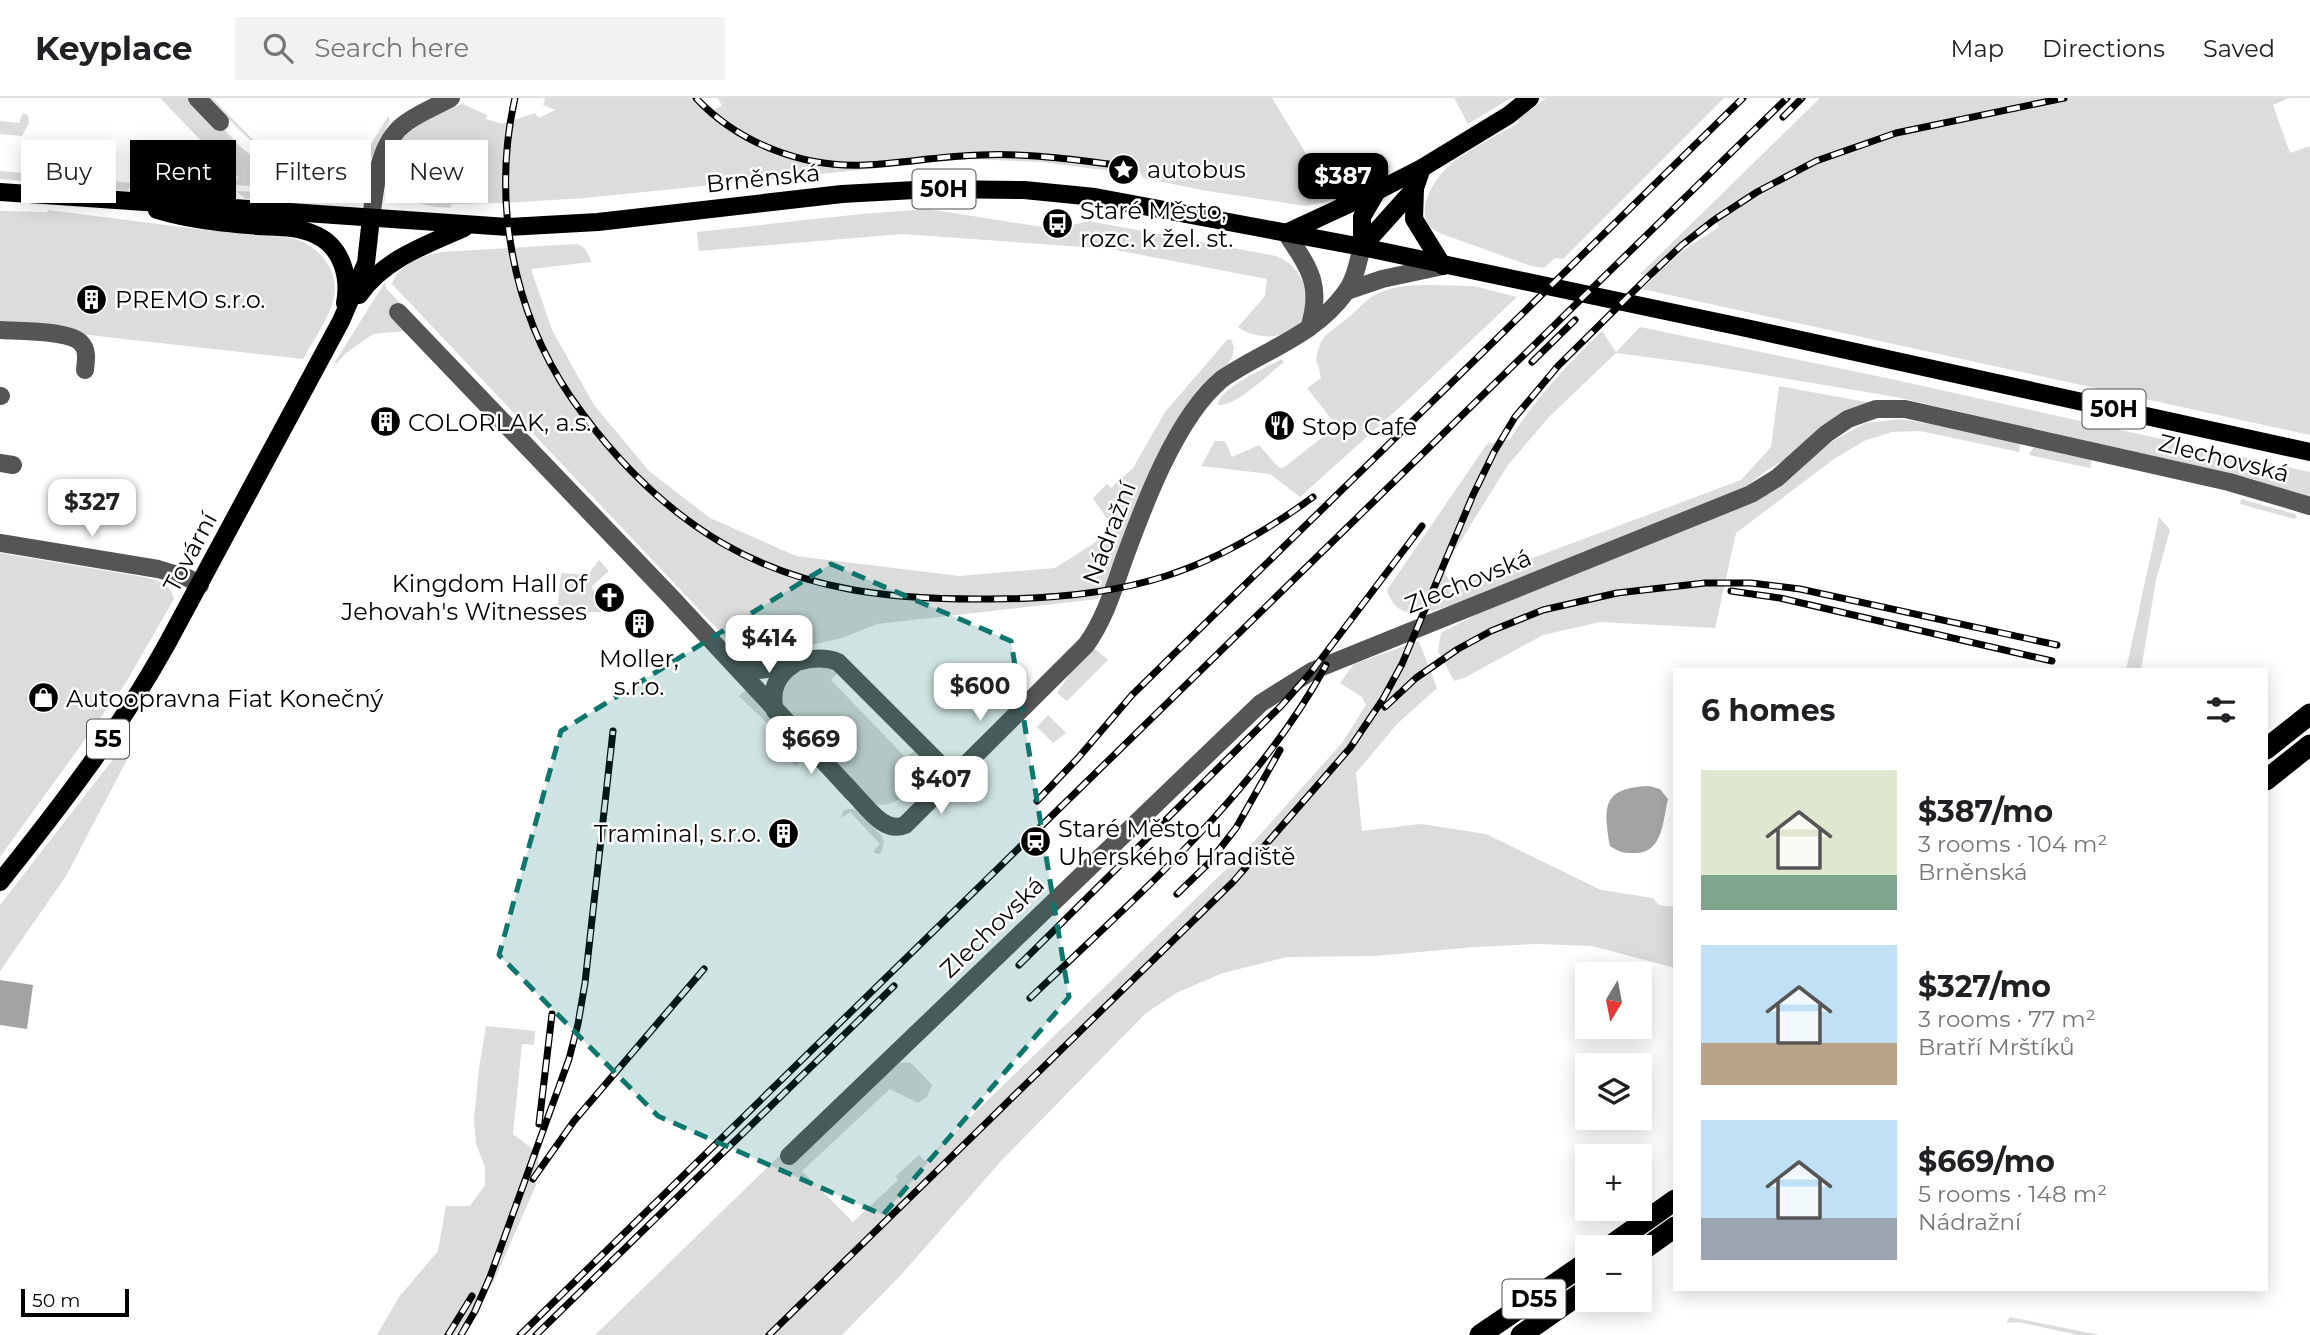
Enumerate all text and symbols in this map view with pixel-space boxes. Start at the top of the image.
search box [235,17,725,80]
text: Keyplace [35,28,193,68]
icon: search [259,29,297,67]
text: Search here [315,32,469,64]
text: Map [1951,34,2004,63]
text: Directions [2042,34,2165,63]
text: Saved [2203,34,2275,63]
chip: Buy [21,140,116,203]
chip: Rent [130,140,236,203]
chip: Filters [250,140,371,203]
chip: New [385,140,488,203]
place icon: autobus [1107,152,1141,186]
pin: $387 [1302,153,1384,213]
place label: autobus [1147,155,1246,184]
street label: Brněnská [705,158,821,198]
text: $387 [1314,162,1372,190]
road number: 50H [912,170,976,208]
place label: Staré Město, rozc. k žel. st. [1080,196,1233,253]
bus stop icon: Staré Město, rozc. k žel. st. [1040,207,1074,241]
building icon: PREMO s.r.o. [75,282,109,316]
place label: PREMO s.r.o. [115,285,265,314]
road number: 50H [2082,390,2146,428]
building icon: COLORLAK, a.s. [368,405,402,439]
place label: COLORLAK, a.s. [408,408,591,437]
restaurant icon: Stop Cafe [1262,409,1296,443]
place label: Stop Cafe [1302,412,1417,441]
street label: Zlechovská [2156,428,2292,488]
street label: Nádražní [1076,476,1142,588]
pin: $327 [51,480,133,539]
text: $327 [64,488,120,516]
street label: Tovární [157,506,224,597]
street label: Zlechovská [1401,543,1535,619]
place label: Kingdom Hall of Jehovah's Witnesses [340,569,588,626]
church icon: Kingdom Hall of Jehovah's Witnesses [593,580,627,614]
building icon: Moller, s.r.o. [622,607,656,641]
pin: $414 [728,616,810,675]
text: $414 [741,624,797,652]
place label: Moller, s.r.o. [599,644,679,701]
pin: $600 [939,664,1021,723]
text: $600 [950,672,1010,700]
shop icon: Autoopravna Fiat Konečný [26,681,60,715]
place label: Autoopravna Fiat Konečný [66,684,383,713]
icon: filters [2202,691,2240,729]
text: 6 homes [1701,692,1836,729]
pin: $669 [770,716,852,776]
road number: 55 [87,720,129,758]
text: $669 [782,725,840,753]
pin: $407 [900,756,982,816]
text: $407 [911,765,971,793]
text: $387/mo [1918,793,2053,830]
icon: home [1757,798,1841,882]
place label: Staré Město u Uherského Hradiště [1058,814,1295,871]
building icon: Traminal, s.r.o. [767,816,801,850]
place label: Traminal, s.r.o. [594,819,761,848]
station icon: Staré Město u Uherského Hradiště [1018,825,1052,859]
text: 3 rooms · 104 m² [1918,830,2107,858]
text: Brněnská [1918,858,2028,886]
street label: Zlechovská [934,870,1050,984]
north arrow [1575,962,1652,1040]
map controls [1575,962,1652,1312]
text: $327/mo [1918,968,2051,1005]
icon: home [1757,973,1841,1057]
text: 3 rooms · 77 m² [1918,1005,2096,1033]
text: Bratří Mrštíků [1918,1033,2075,1061]
button: layers [1575,1053,1652,1130]
text: $669/mo [1918,1143,2055,1180]
button: + [1575,1144,1652,1221]
icon: home [1757,1148,1841,1232]
text: 5 rooms · 148 m² [1918,1180,2107,1208]
text: Nádražní [1918,1208,2021,1236]
button: − [1575,1235,1652,1312]
road number: D55 [1502,1280,1566,1318]
scale bar [21,1286,130,1318]
text: 50 m [32,1289,80,1312]

